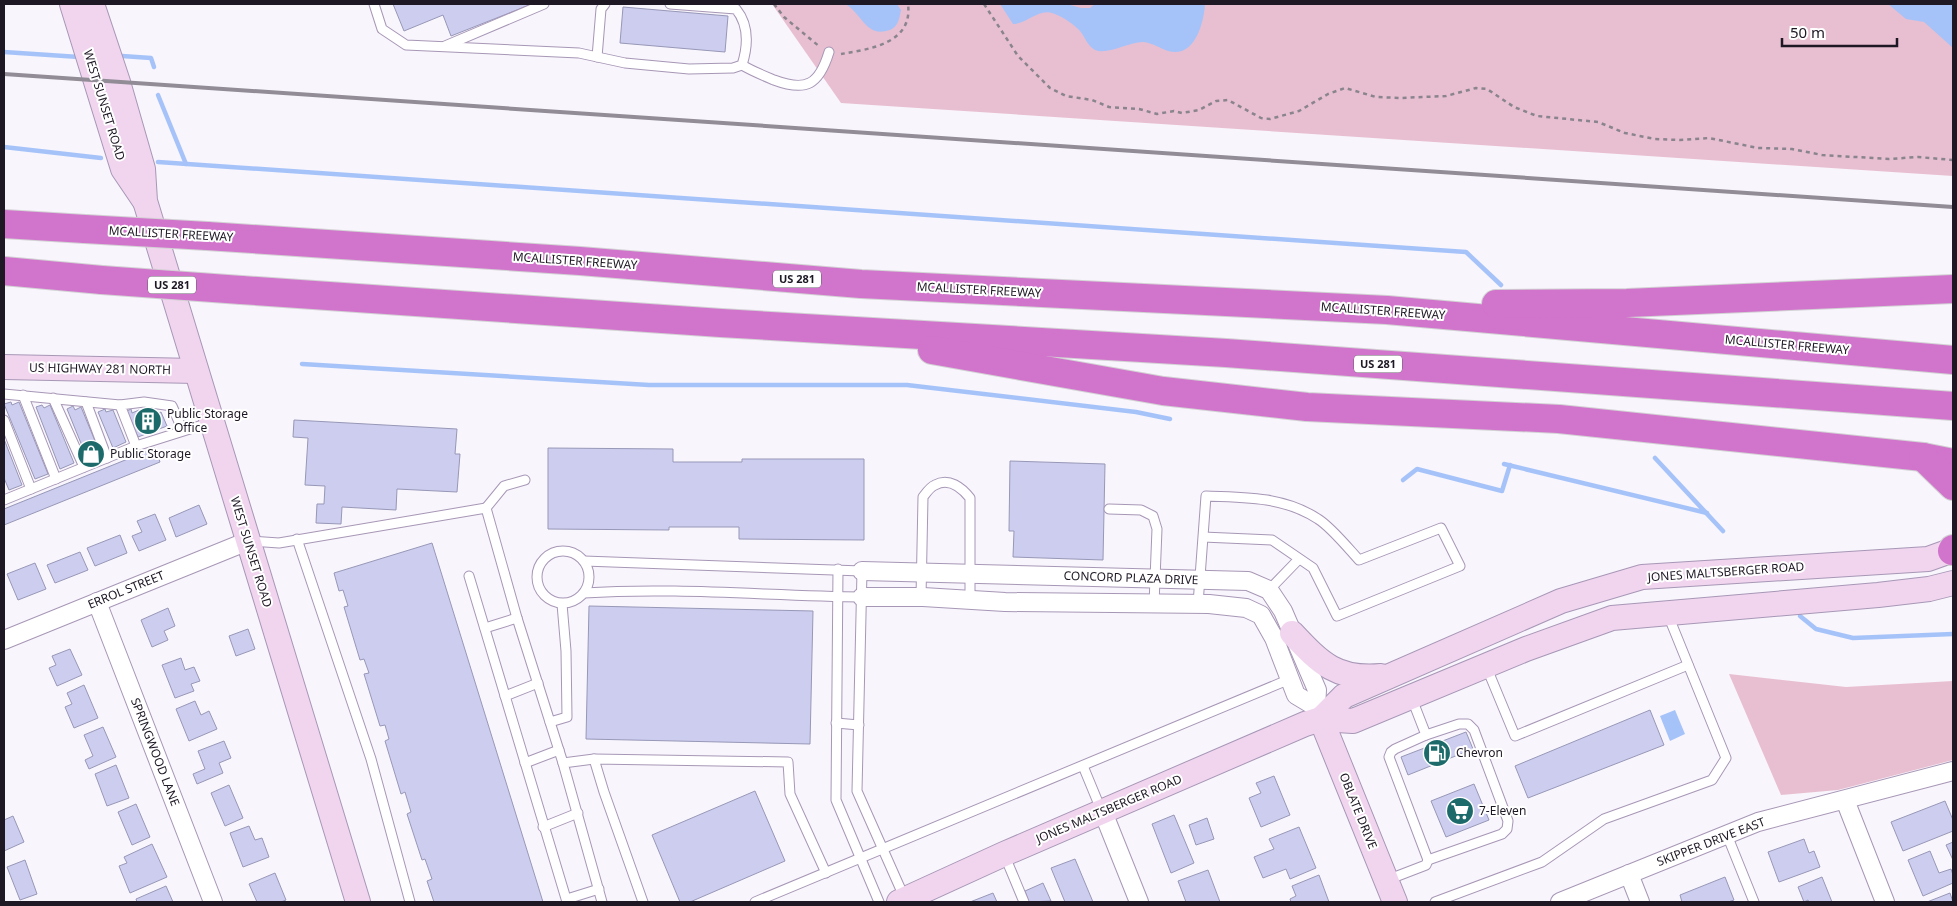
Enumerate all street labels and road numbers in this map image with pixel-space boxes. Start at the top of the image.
street label: WEST SUNSET ROAD [80,47,129,162]
street label: MCALLISTER FREEWAY [108,222,234,245]
street label: MCALLISTER FREEWAY [512,248,638,273]
road number: US 281 [773,270,821,288]
road number: US 281 [148,276,196,294]
street label: MCALLISTER FREEWAY [916,278,1042,301]
street label: MCALLISTER FREEWAY [1320,298,1446,323]
street label: MCALLISTER FREEWAY [1724,331,1850,358]
road number: US 281 [1354,356,1402,372]
street label: US HIGHWAY 281 NORTH [29,359,171,378]
street label: WEST SUNSET ROAD [227,494,276,609]
street label: JONES MALTSBERGER ROAD [1646,558,1805,586]
street label: ERROL STREET [85,566,167,613]
street label: CONCORD PLAZA DRIVE [1063,567,1199,588]
street label: SPRINGWOOD LANE [127,695,184,808]
street label: JONES MALTSBERGER ROAD [1032,770,1185,847]
street label: OBLATE DRIVE [1335,770,1382,852]
street label: SKIPPER DRIVE EAST [1654,813,1768,870]

